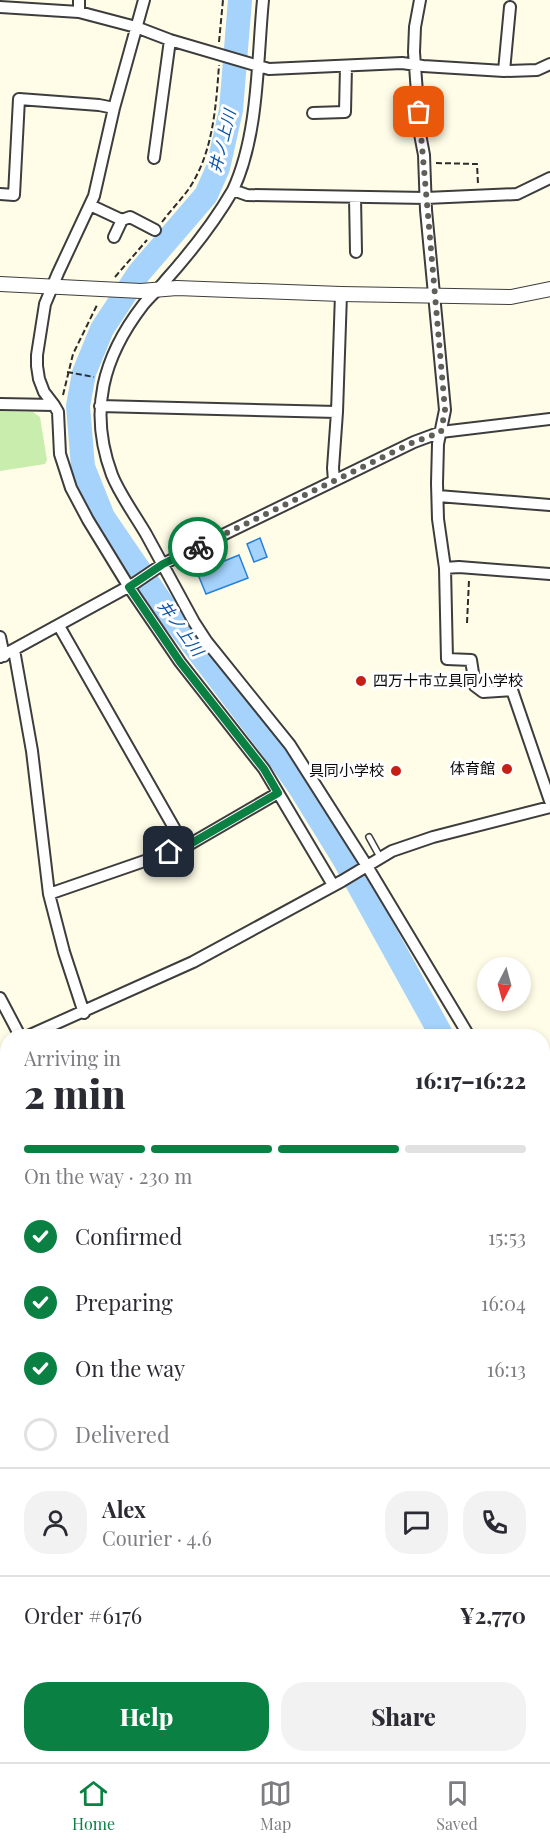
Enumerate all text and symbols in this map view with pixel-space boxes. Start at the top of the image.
pin [393,86,444,137]
icon: bag [402,95,435,128]
water label: 井ノ上川 [204,105,240,174]
courier [168,517,228,577]
icon: bike [182,531,215,564]
water label: 井ノ上川 [154,596,210,661]
place label: 四万十市立具同小学校 [373,670,523,690]
marker: 四万十市立具同小学校 [354,674,368,688]
place label: 体育館 [450,758,495,778]
place label: 具同小学校 [309,760,384,780]
marker: 体育館 [500,762,514,776]
marker: 具同小学校 [389,764,403,778]
pin [143,826,194,877]
icon: home [152,835,185,868]
north arrow [477,957,531,1011]
map controls [477,957,531,1011]
text: Arriving in [24,1044,121,1071]
text: 16:17–16:22 [415,1065,526,1095]
text: 2 min [24,1067,126,1119]
text: On the way · 230 m [24,1162,192,1189]
icon: check [24,1220,57,1253]
text: Confirmed [75,1221,182,1251]
text: 15:53 [488,1223,526,1250]
icon: check [24,1286,57,1319]
text: Preparing [75,1287,173,1317]
text: 16:04 [481,1289,526,1316]
icon: check [24,1352,57,1385]
text: On the way [75,1353,185,1383]
text: 16:13 [487,1355,526,1382]
text: Delivered [75,1419,170,1449]
button: person [24,1491,87,1554]
button: chat [385,1491,448,1554]
button: phone [463,1491,526,1554]
text: Alex [102,1494,146,1524]
text: Courier · 4.6 [102,1524,212,1551]
text: Order #6176 [24,1600,142,1630]
text: ¥2,770 [460,1600,526,1630]
button: Help [24,1682,269,1751]
button: Share [281,1682,526,1751]
tab: Home [72,1777,115,1834]
tab: Map [259,1777,292,1834]
tab: Saved [436,1777,478,1834]

